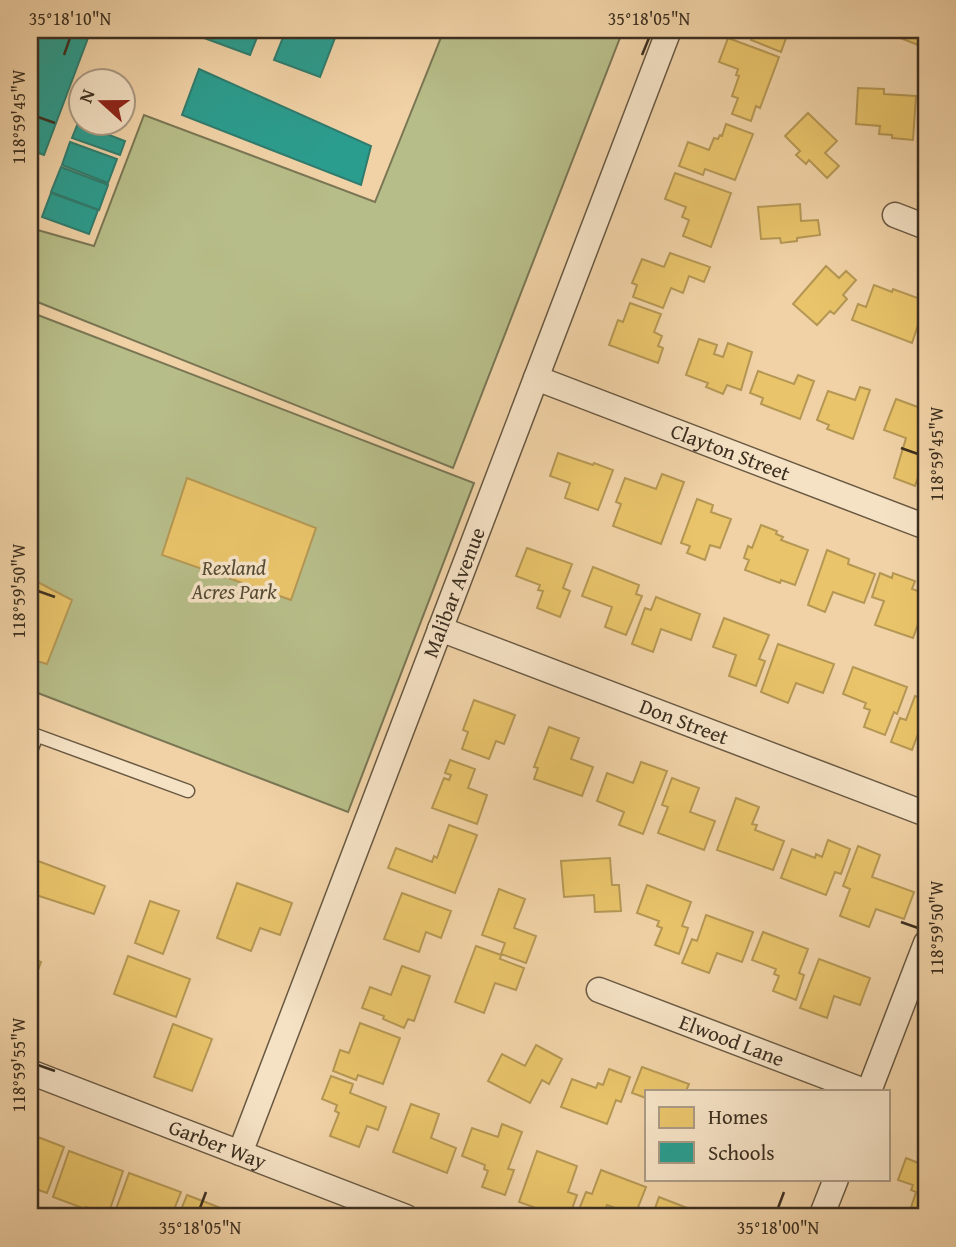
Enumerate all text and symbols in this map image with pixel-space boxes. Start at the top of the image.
text: 35°18'10"N [29,5,112,32]
text: 35°18'05"N [608,5,691,32]
north arrow [66,66,136,136]
text: 118°59'45"W [5,69,32,164]
text: N [71,85,102,107]
text: 118°59'45"W [923,406,950,501]
street label: Clayton Street [666,415,795,489]
street label: Malibar Avenue [415,522,493,662]
text: 118°59'50"W [5,543,32,638]
park label: Rexland Acres Park [190,552,277,607]
street label: Don Street [635,690,734,753]
text: 118°59'50"W [923,880,950,975]
street label: Elwood Lane [675,1006,789,1074]
text: 118°59'55"W [5,1017,32,1112]
legend [645,1090,890,1180]
text: Homes [708,1101,768,1132]
street label: Garber Way [164,1111,272,1177]
text: Schools [708,1137,775,1168]
text: 35°18'05"N [159,1214,242,1241]
text: 35°18'00"N [737,1214,820,1241]

